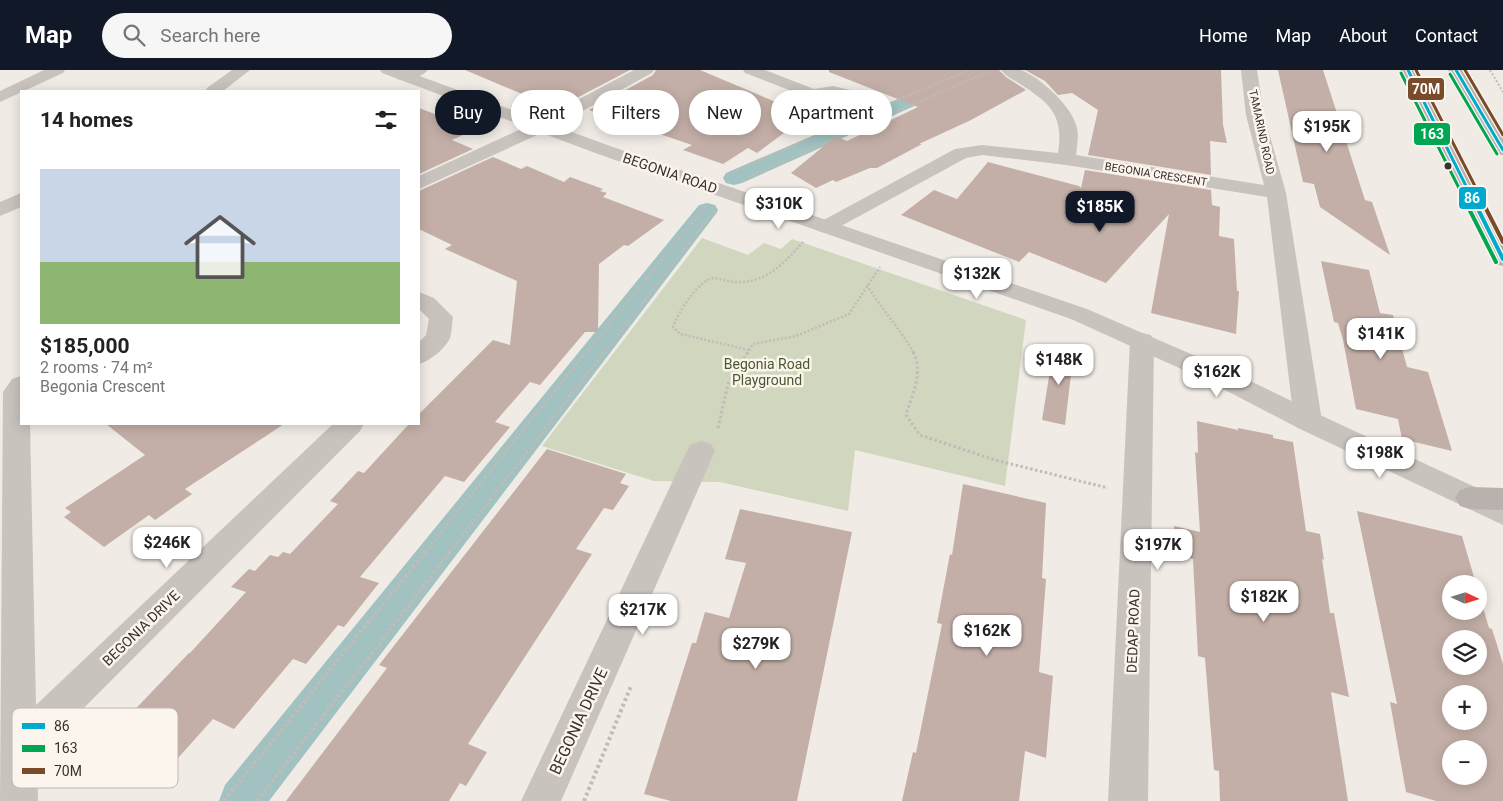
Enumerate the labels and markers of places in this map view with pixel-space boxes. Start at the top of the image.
pin: $195K [1292,111,1362,153]
unlabelled marker [1443,161,1453,171]
pin: $310K [744,188,814,230]
pin: $185K [1065,190,1135,233]
pin: $132K [942,258,1012,300]
pin: $141K [1346,318,1416,360]
pin: $148K [1024,344,1094,386]
pin: $162K [1182,356,1252,398]
pin: $198K [1345,436,1415,479]
pin: $246K [132,526,202,569]
pin: $197K [1123,528,1193,571]
pin: $182K [1229,580,1299,623]
pin: $217K [608,594,678,636]
pin: $162K [952,614,1022,657]
pin: $279K [721,628,791,670]

